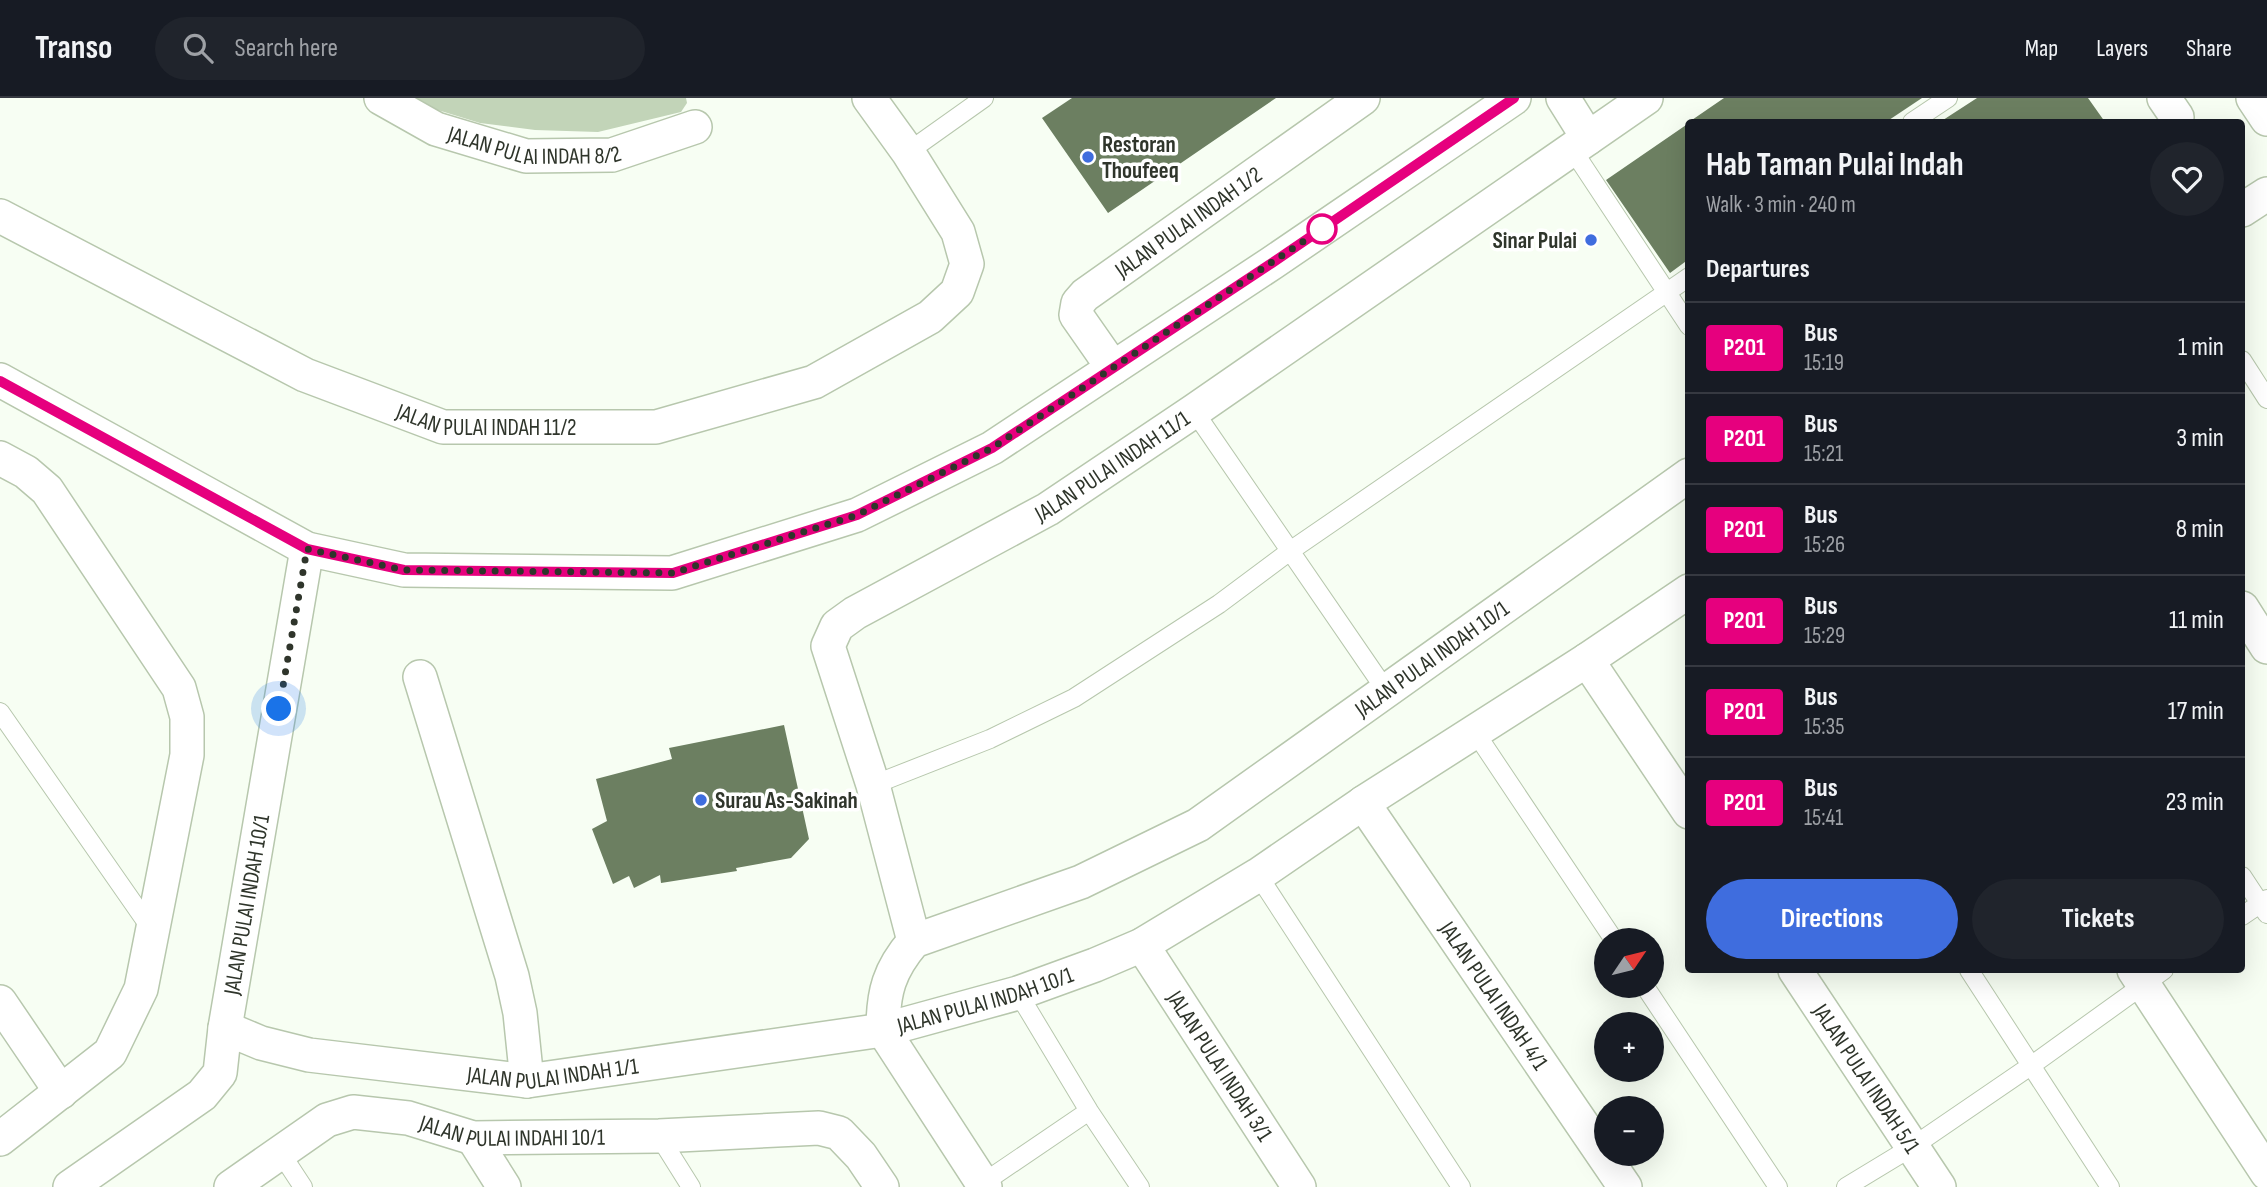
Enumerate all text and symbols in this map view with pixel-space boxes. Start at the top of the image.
search box [155,17,645,80]
text: Transo [35,28,113,68]
icon: search [179,29,217,67]
text: Search here [235,33,338,64]
text: Map [2025,34,2058,63]
text: Layers [2096,34,2148,63]
text: Share [2186,34,2232,63]
street label: JALAN PULAI INDAH 8/2 [443,120,625,171]
place label: Restoran Thoufeeq [1102,131,1179,185]
button: heart [2150,142,2224,216]
text: Hab Taman Pulai Indah [1706,145,1964,185]
marker: Restoran Thoufeeq [1080,149,1096,165]
street label: JALAN PULAI INDAH 1/2 [1109,161,1268,285]
text: Walk · 3 min · 240 m [1706,191,1856,219]
unlabelled marker [1307,214,1337,244]
place label: Sinar Pulai [1492,227,1577,255]
marker: Sinar Pulai [1583,232,1599,248]
text: Departures [1706,254,1810,285]
text: Bus [1804,318,1838,349]
text: 1 min [2178,332,2224,363]
text: P201 [1724,333,1765,362]
text: 15:19 [1804,349,1844,377]
street label: JALAN PULAI INDAH 11/2 [391,397,577,442]
street label: JALAN PULAI INDAH 11/1 [1029,405,1195,529]
text: Bus [1804,409,1838,440]
text: 3 min [2176,423,2224,454]
text: P201 [1724,424,1765,453]
text: 15:21 [1804,440,1843,468]
text: Bus [1804,500,1838,531]
text: 8 min [2176,514,2224,545]
text: P201 [1724,515,1765,544]
text: 15:26 [1804,531,1845,559]
text: Bus [1804,591,1838,622]
street label: JALAN PULAI INDAH 10/1 [1349,595,1515,724]
text: 11 min [2169,605,2224,636]
text: P201 [1724,606,1765,635]
text: 15:29 [1804,622,1845,650]
text: Bus [1804,682,1838,713]
your location [261,691,296,726]
text: 17 min [2168,696,2224,727]
text: P201 [1724,697,1765,726]
text: 15:35 [1804,713,1844,741]
text: Bus [1804,773,1838,804]
place label: Surau As-Sakinah [715,787,858,815]
text: 23 min [2166,787,2224,818]
text: P201 [1724,788,1765,817]
marker: Surau As-Sakinah [693,792,709,808]
text: 15:41 [1804,804,1843,832]
street label: JALAN PULAI INDAH 10/1 [218,812,276,998]
button: Directions [1706,879,1958,959]
button: Tickets [1972,879,2224,959]
street label: JALAN PULAI INDAH 4/1 [1432,916,1554,1076]
north arrow [1594,928,1664,998]
map controls [1594,928,1664,1166]
street label: JALAN PULAI INDAH 10/1 [893,961,1077,1041]
street label: JALAN PULAI INDAH 3/1 [1160,985,1279,1147]
street label: JALAN PULAI INDAH 5/1 [1806,998,1926,1159]
button: + [1594,1012,1664,1082]
street label: JALAN PULAI INDAH 1/1 [464,1052,640,1096]
button: − [1594,1096,1664,1166]
street label: JALAN PULAI INDAHI 10/1 [415,1109,605,1153]

